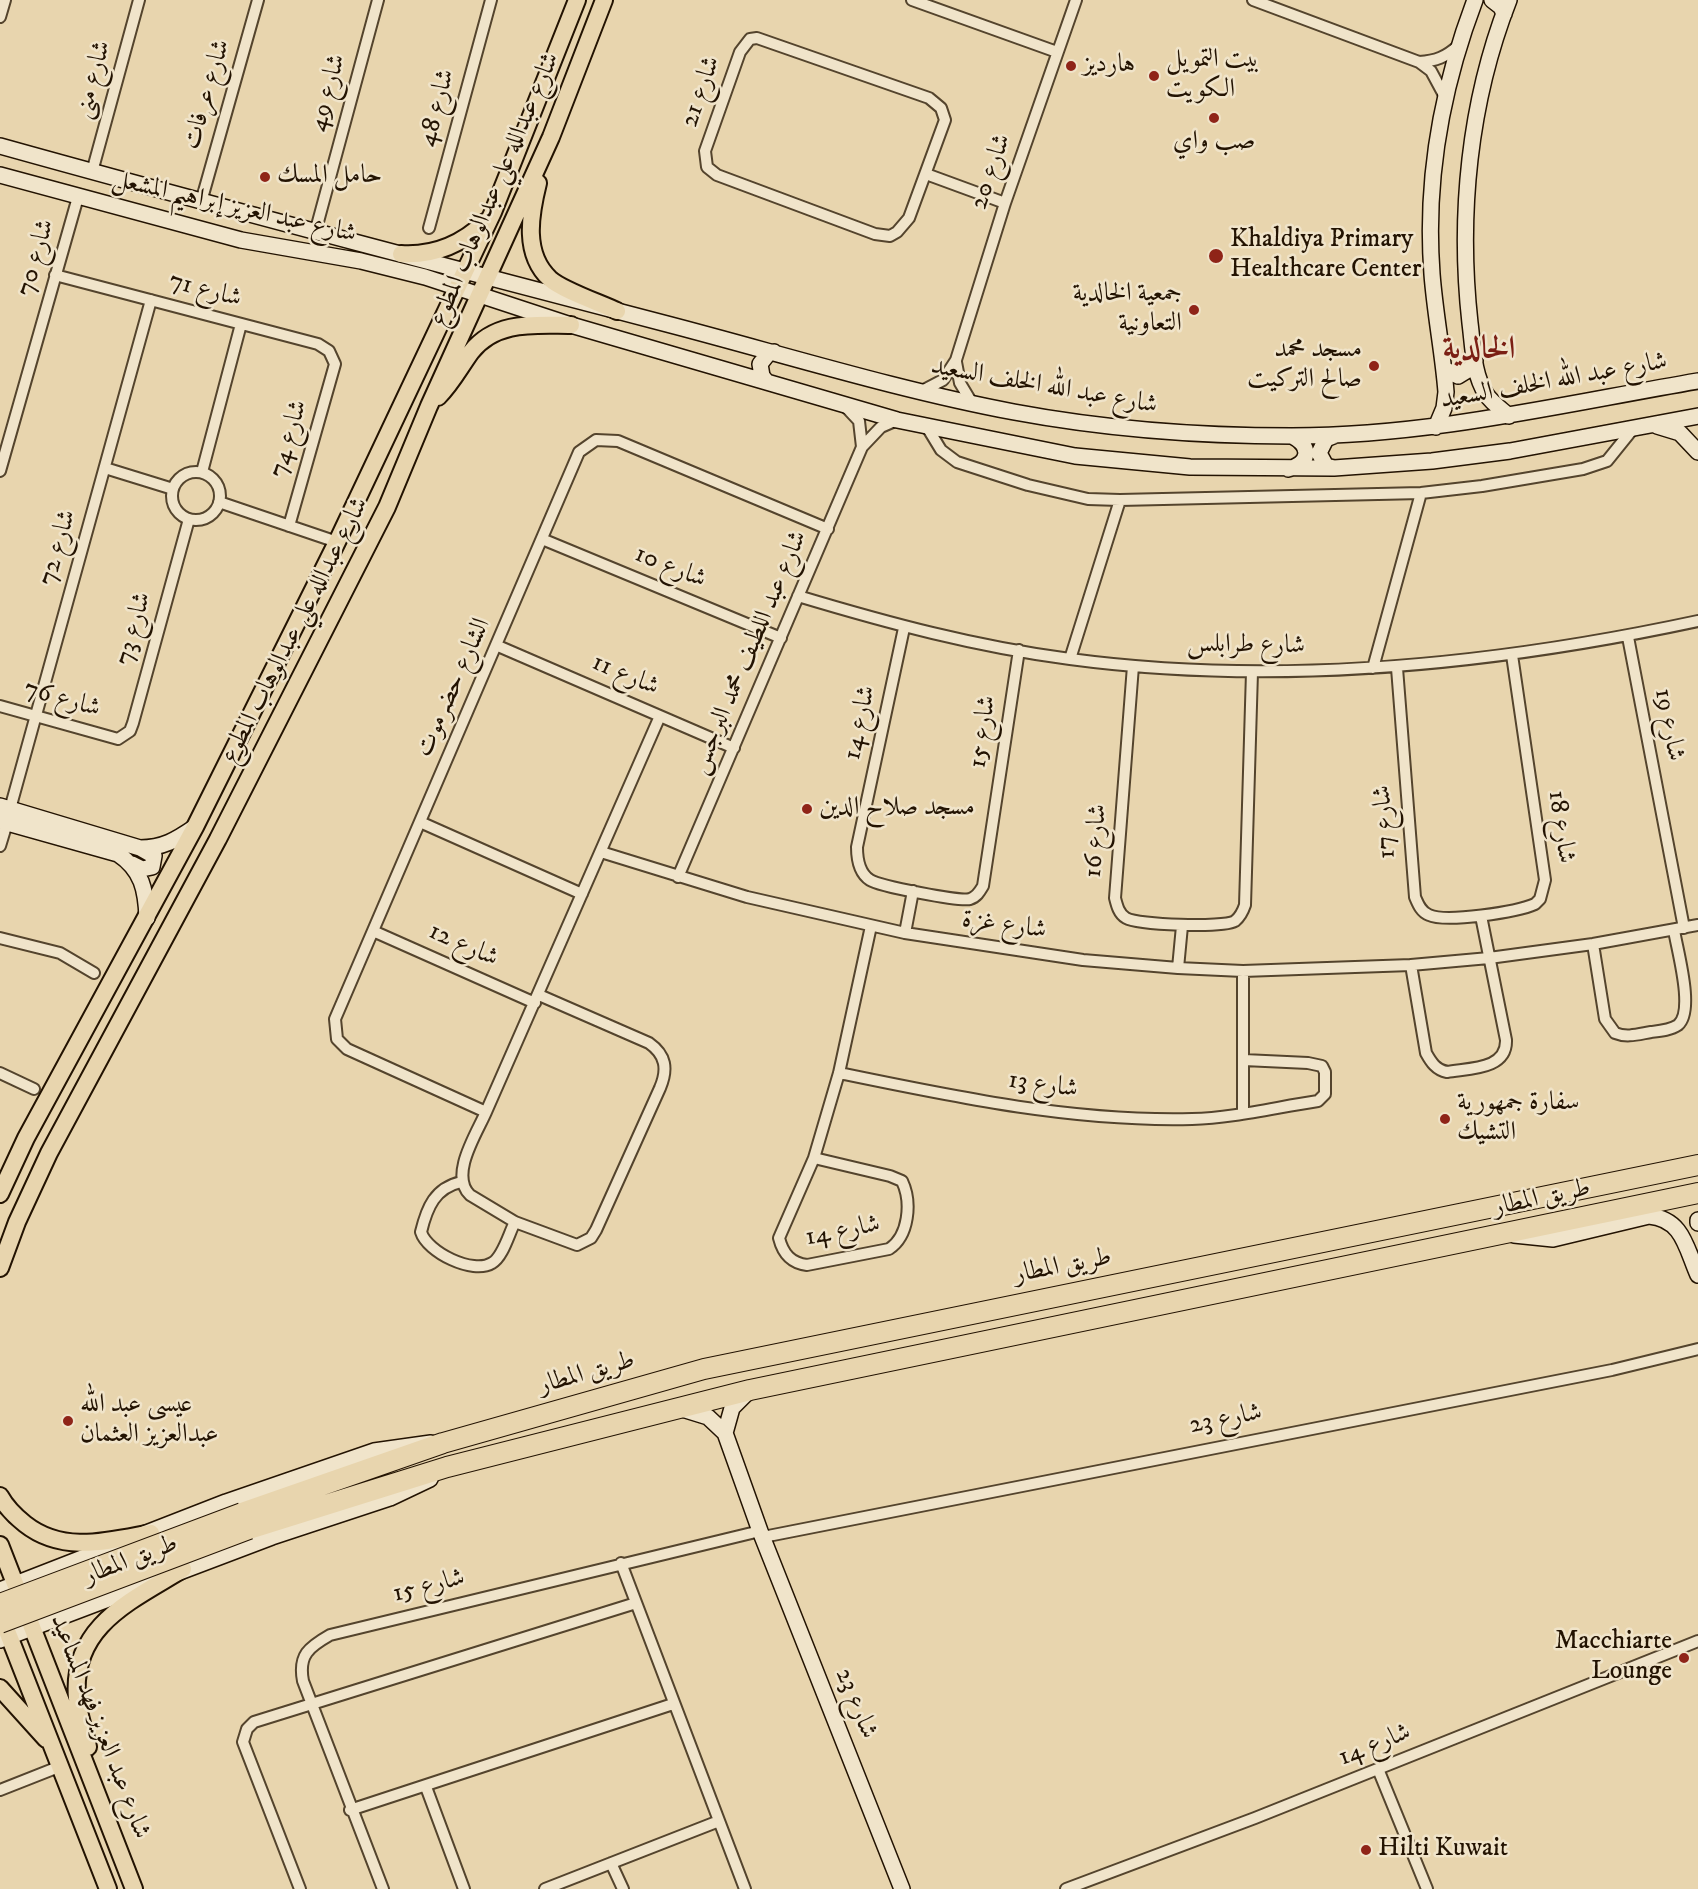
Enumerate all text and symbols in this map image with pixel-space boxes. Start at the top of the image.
street label: شارع عرفات [177,36,239,154]
street label: شارع منى [69,37,119,123]
place label: بيت التمويل الكويت [1166,45,1259,106]
street label: شارع عبدالله علي عبدالوهاب المطوع [424,48,568,332]
place label: هارديز [1083,50,1135,82]
street label: شارع 49 [304,51,354,135]
street label: شارع 21 [675,52,729,132]
marker: هارديز [1064,59,1078,73]
street label: شارع 48 [413,66,463,150]
marker: بيت التمويل الكويت [1147,69,1161,83]
marker: صب واي [1207,111,1221,125]
place label: صب واي [1173,127,1255,159]
street label: شارع 20 [965,130,1019,214]
place label: حامل المسك [277,161,382,193]
street label: شارع عبد العزيز إبراهيم المشعل [109,165,359,251]
marker: حامل المسك [258,170,272,184]
street label: شارع 70 [11,216,63,300]
place label: Khaldiya Primary Healthcare Center [1230,225,1421,286]
marker: Khaldiya Primary Healthcare Center [1207,247,1225,265]
street label: شارع 71 [165,266,245,316]
place label: جمعية الخالدية التعاونية [1073,279,1182,340]
marker: جمعية الخالدية التعاونية [1187,303,1201,317]
district label: الخالدية [1443,332,1515,370]
place label: مسجد محمد صالح التركيت [1247,335,1362,396]
street label: شارع عبد الله الخلف السعيد [1438,347,1670,417]
street label: شارع عبد الله الخلف السعيد [928,352,1160,422]
marker: مسجد محمد صالح التركيت [1367,359,1381,373]
street label: شارع 74 [264,397,316,481]
street label: شارع عبدالله علي عبدالوهاب المطوع [215,493,377,769]
street label: شارع 72 [33,507,85,589]
street label: شارع عبد اللطيف محمد البرجس [685,527,815,779]
street label: شارع 10 [630,540,710,596]
street label: شارع 73 [110,589,160,669]
street label: الشارع حضرموت [410,614,498,762]
street label: شارع طرابلس [1187,629,1305,663]
street label: شارع 11 [587,648,663,704]
street label: شارع 76 [20,674,104,726]
street label: شارع 14 [838,683,884,763]
street label: شارع 19 [1646,686,1690,764]
street label: شارع 15 [963,694,1005,770]
street label: شارع 17 [1368,784,1404,860]
street label: شارع 18 [1539,789,1581,865]
place label: مسجد صلاح الدين [819,793,975,825]
marker: مسجد صلاح الدين [800,802,814,816]
street label: شارع 16 [1079,803,1115,879]
street label: شارع غزة [960,905,1048,947]
street label: شارع 12 [423,917,503,975]
street label: شارع 13 [1006,1066,1080,1106]
place label: سفارة جمهورية التشيك [1457,1088,1580,1150]
marker: سفارة جمهورية التشيك [1438,1112,1452,1126]
street label: طريق المطار [1491,1173,1593,1225]
street label: شارع 14 [803,1210,883,1254]
street label: طريق المطار [1012,1242,1114,1292]
street label: طريق المطار [535,1345,639,1403]
place label: عيسى عبد الله عبدالعزيز العثمان [80,1390,219,1452]
street label: شارع 23 [1187,1398,1265,1442]
marker: عيسى عبد الله عبدالعزيز العثمان [61,1414,75,1428]
street label: طريق المطار [79,1529,183,1593]
street label: شارع 15 [390,1563,468,1611]
street label: شارع عبد العزيز فهد المساعيد [42,1610,156,1844]
place label: Macchiarte Lounge [1555,1627,1672,1688]
marker: Macchiarte Lounge [1677,1651,1691,1665]
street label: شارع 23 [827,1664,883,1744]
street label: شارع 14 [1334,1717,1416,1775]
place label: Hilti Kuwait [1378,1834,1508,1866]
marker: Hilti Kuwait [1359,1843,1373,1857]

